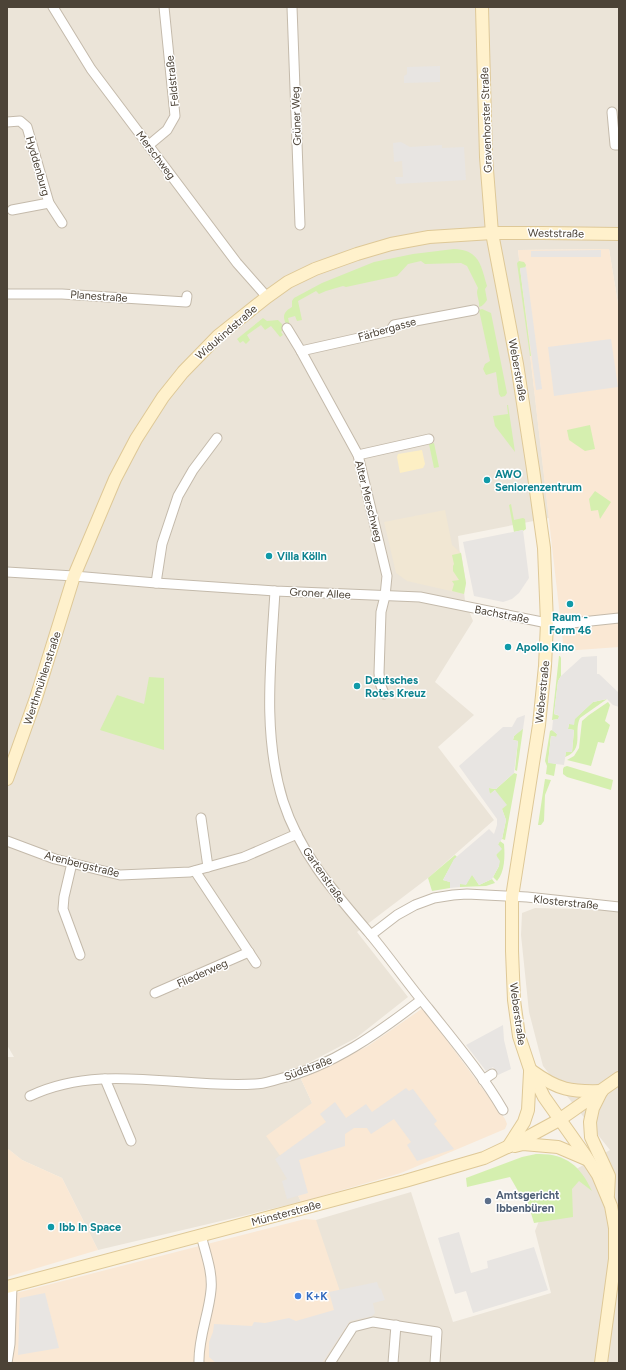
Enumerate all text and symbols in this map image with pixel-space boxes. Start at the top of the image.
street label: Feldstraße [163,55,182,107]
street label: Gravenhorster Straße [478,67,495,173]
street label: Grüner Weg [289,86,304,146]
street label: Merschweg [133,129,178,182]
street label: Hyddenburg [23,135,52,198]
street label: Weststraße [528,227,584,240]
street label: Planestraße [70,288,128,305]
street label: Widukindstraße [193,302,260,363]
street label: Färbergasse [357,315,418,344]
street label: Weberstraße [506,338,529,402]
street label: Alter Merschweg [352,459,385,543]
place label: AWO Seniorenzentrum [495,468,582,494]
marker: AWO Seniorenzentrum [482,475,492,485]
place label: Villa Kölln [277,550,327,563]
marker: Villa Kölln [264,551,274,561]
street label: Groner Allee [289,585,351,602]
marker: Raum - Form 46 [565,599,575,609]
street label: Bachstraße [474,603,530,626]
place label: Raum - Form 46 [549,611,592,637]
street label: Werthmühlenstraße [21,630,64,726]
place label: Apollo Kino [516,641,575,654]
marker: Apollo Kino [503,642,513,652]
street label: Weberstraße [533,660,552,724]
place label: Deutsches Rotes Kreuz [365,674,426,700]
marker: Deutsches Rotes Kreuz [352,681,362,691]
street label: Gartenstraße [300,845,347,906]
street label: Arenbergstraße [43,849,121,880]
street label: Klosterstraße [533,893,599,912]
street label: Fliederweg [175,957,230,990]
street label: Weberstraße [507,982,528,1046]
street label: Südstraße [282,1053,334,1084]
place label: Amtsgericht Ibbenbüren [496,1189,560,1215]
marker: Amtsgericht Ibbenbüren [483,1196,493,1206]
street label: Münsterstraße [250,1198,322,1229]
place label: Ibb In Space [59,1221,121,1234]
marker: Ibb In Space [46,1222,56,1232]
place label: K+K [306,1290,328,1303]
marker: K+K [293,1291,303,1301]

